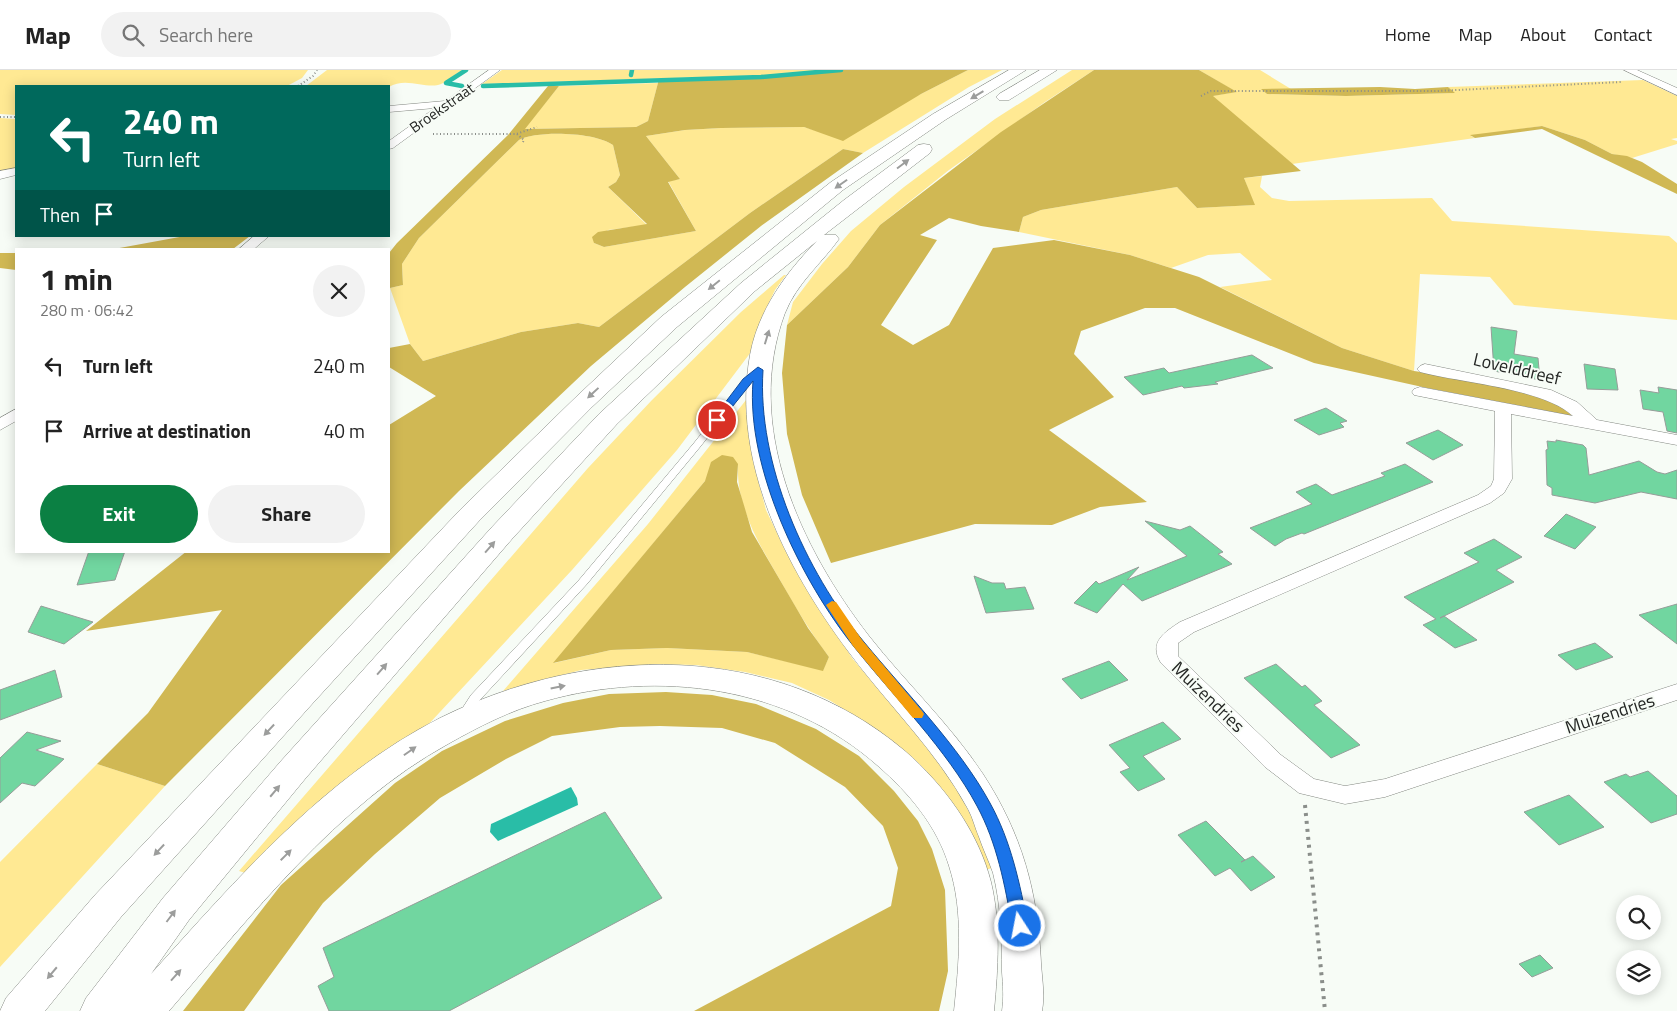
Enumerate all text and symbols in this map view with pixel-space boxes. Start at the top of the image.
search box [101,12,451,57]
text: Map [25,17,71,53]
text: Search here [159,20,253,49]
icon: search [119,21,147,49]
text: Home [1385,21,1431,48]
text: Map [1459,21,1492,48]
text: About [1520,21,1566,48]
text: Contact [1594,21,1652,48]
street label: Broekstraat [405,76,479,138]
one-way arrow [970,90,983,99]
text: 240 m [123,94,219,148]
icon: left [40,105,105,170]
text: Turn left [123,142,200,176]
one-way arrow [896,159,909,170]
one-way arrow [834,179,848,189]
text: Then [40,200,80,229]
icon: arrive [90,200,118,228]
text: 1 min [40,256,113,302]
button: close [313,265,365,317]
one-way arrow [708,280,721,291]
text: 280 m · 06:42 [40,298,134,322]
one-way arrow [763,329,771,344]
street label: Lovelddreef [1471,345,1563,392]
text: Turn left [83,351,153,380]
text: 240 m [313,351,365,380]
icon: left [40,352,68,380]
one-way arrow [587,387,599,399]
pin [696,399,738,441]
icon: arrive [703,406,731,434]
text: Arrive at destination [83,416,251,445]
text: 40 m [324,416,365,445]
icon: arrive [40,417,68,445]
button: Exit [40,485,198,543]
button: Share [208,485,365,543]
one-way arrow [484,542,496,554]
street label: Muizendries [1166,655,1251,739]
one-way arrow [376,664,388,676]
one-way arrow [551,683,566,691]
street label: Muizendries [1562,686,1658,741]
one-way arrow [263,724,275,736]
one-way arrow [403,746,417,756]
one-way arrow [270,785,281,798]
one-way arrow [153,844,165,856]
one-way arrow [279,849,291,861]
map controls [1616,895,1661,995]
button: search [1616,895,1661,940]
position arrow [993,899,1045,951]
one-way arrow [166,909,176,923]
button: layers [1616,950,1661,995]
one-way arrow [47,966,58,979]
one-way arrow [170,969,182,981]

